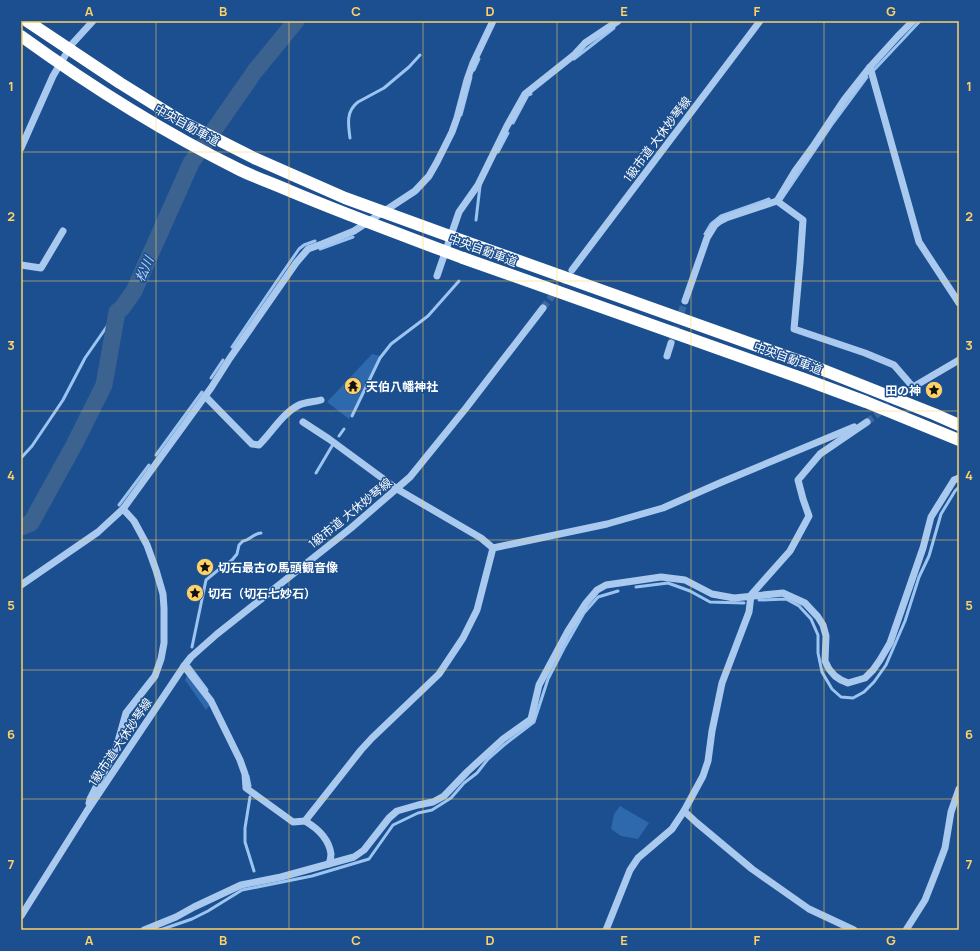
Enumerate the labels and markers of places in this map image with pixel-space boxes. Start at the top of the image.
temple icon: 天伯八幡神社 [343,376,363,396]
place label: 天伯八幡神社 [366,378,438,395]
place icon: 田の神 [924,380,944,400]
place label: 田の神 [885,382,921,399]
place icon: 切石最古の馬頭観音像 [195,557,215,577]
place label: 切石最古の馬頭観音像 [218,559,338,576]
place icon: 切石（切石七妙石） [185,583,205,603]
place label: 切石（切石七妙石） [208,585,316,602]

